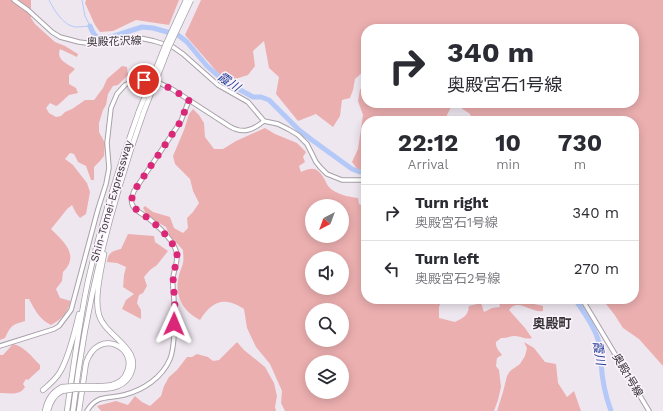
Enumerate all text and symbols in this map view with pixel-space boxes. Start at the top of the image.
street label: 奥殿花沢線 [86,34,142,49]
text: 340 m [447,36,534,69]
icon: right [381,40,433,92]
pin [127,63,161,97]
icon: arrive [133,69,155,91]
water label: 霞川 [215,69,245,96]
text: 奥殿宮石1号線 [447,74,562,95]
text: 22:12 [398,129,458,157]
text: 10 [495,129,521,157]
text: 730 [558,129,602,157]
street label: Shin-Tomei Expressway [88,138,135,264]
text: Arrival [408,157,448,172]
text: min [496,157,520,172]
text: m [574,157,586,172]
text: Turn right [415,194,488,212]
north arrow [305,199,349,243]
map controls [305,199,349,399]
icon: right [381,202,403,224]
text: 340 m [572,204,619,222]
text: 奥殿宮石1号線 [415,215,498,230]
text: Turn left [415,250,479,268]
button: sound [305,251,349,295]
icon: left [381,258,403,280]
text: 270 m [574,260,619,278]
text: 奥殿宮石2号線 [415,271,501,286]
position arrow [153,303,195,345]
button: search [305,303,349,347]
district label: 奥殿町 [532,316,572,331]
water label: 霞川 [590,340,608,368]
street label: 奥殿1号線 [610,351,646,399]
button: layers [305,355,349,399]

